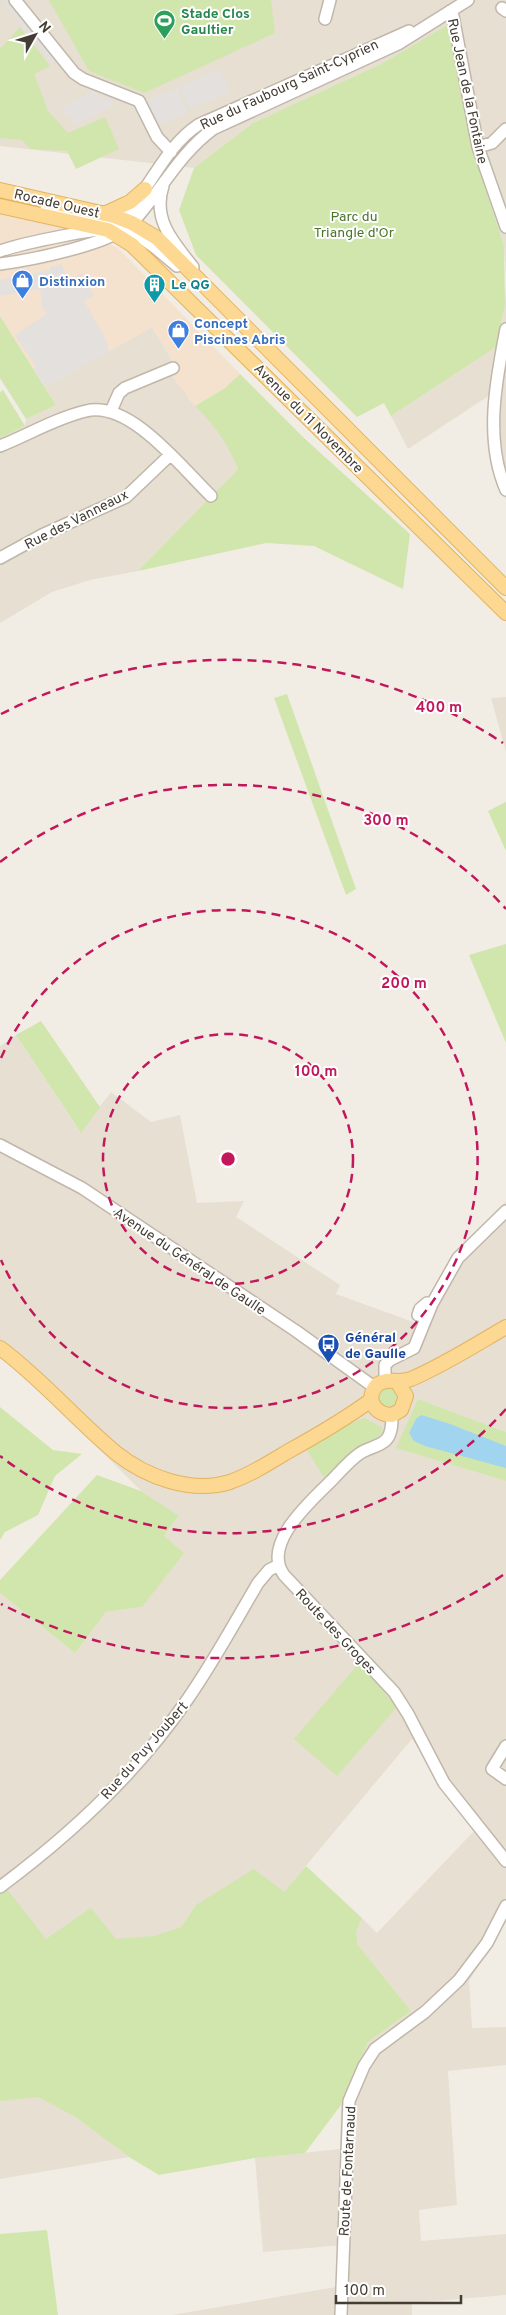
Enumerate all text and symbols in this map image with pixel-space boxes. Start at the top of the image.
place label: Stade Clos Gaultier [181,6,250,39]
sports icon: Stade Clos Gaultier [153,9,177,40]
north arrow [10,10,60,60]
street label: Rue Jean de la Fontaine [443,17,490,166]
text: N [34,19,54,37]
street label: Rue du Faubourg Saint-Cyprien [198,36,382,134]
street label: Rocade Ouest [12,186,101,223]
park label: Parc du Triangle d'Or [314,209,395,242]
shop icon: Distinxion [11,269,35,300]
building icon: Le QG [143,272,167,303]
place label: Distinxion [39,274,105,291]
place label: Le QG [171,277,210,294]
place label: Concept Piscines Abris [194,316,286,349]
shop icon: Concept Piscines Abris [166,319,190,350]
street label: Avenue du 11 Novembre [250,361,366,477]
street label: Rue des Vanneaux [22,487,131,554]
text: 400 m [416,699,462,718]
text: 300 m [363,812,409,831]
text: 200 m [381,975,427,994]
text: 100 m [295,1063,337,1082]
centre of rings [219,1150,237,1168]
street label: Avenue du Général de Gaulle [110,1205,268,1320]
place label: Général de Gaulle [345,1330,406,1363]
bus stop icon: Général de Gaulle [317,1333,341,1364]
street label: Route des Groges [291,1586,379,1678]
street label: Rue du Puy Joubert [98,1699,192,1803]
street label: Route de Fontarnaud [337,2105,360,2237]
scale bar [336,2272,461,2304]
text: 100 m [344,2282,385,2301]

